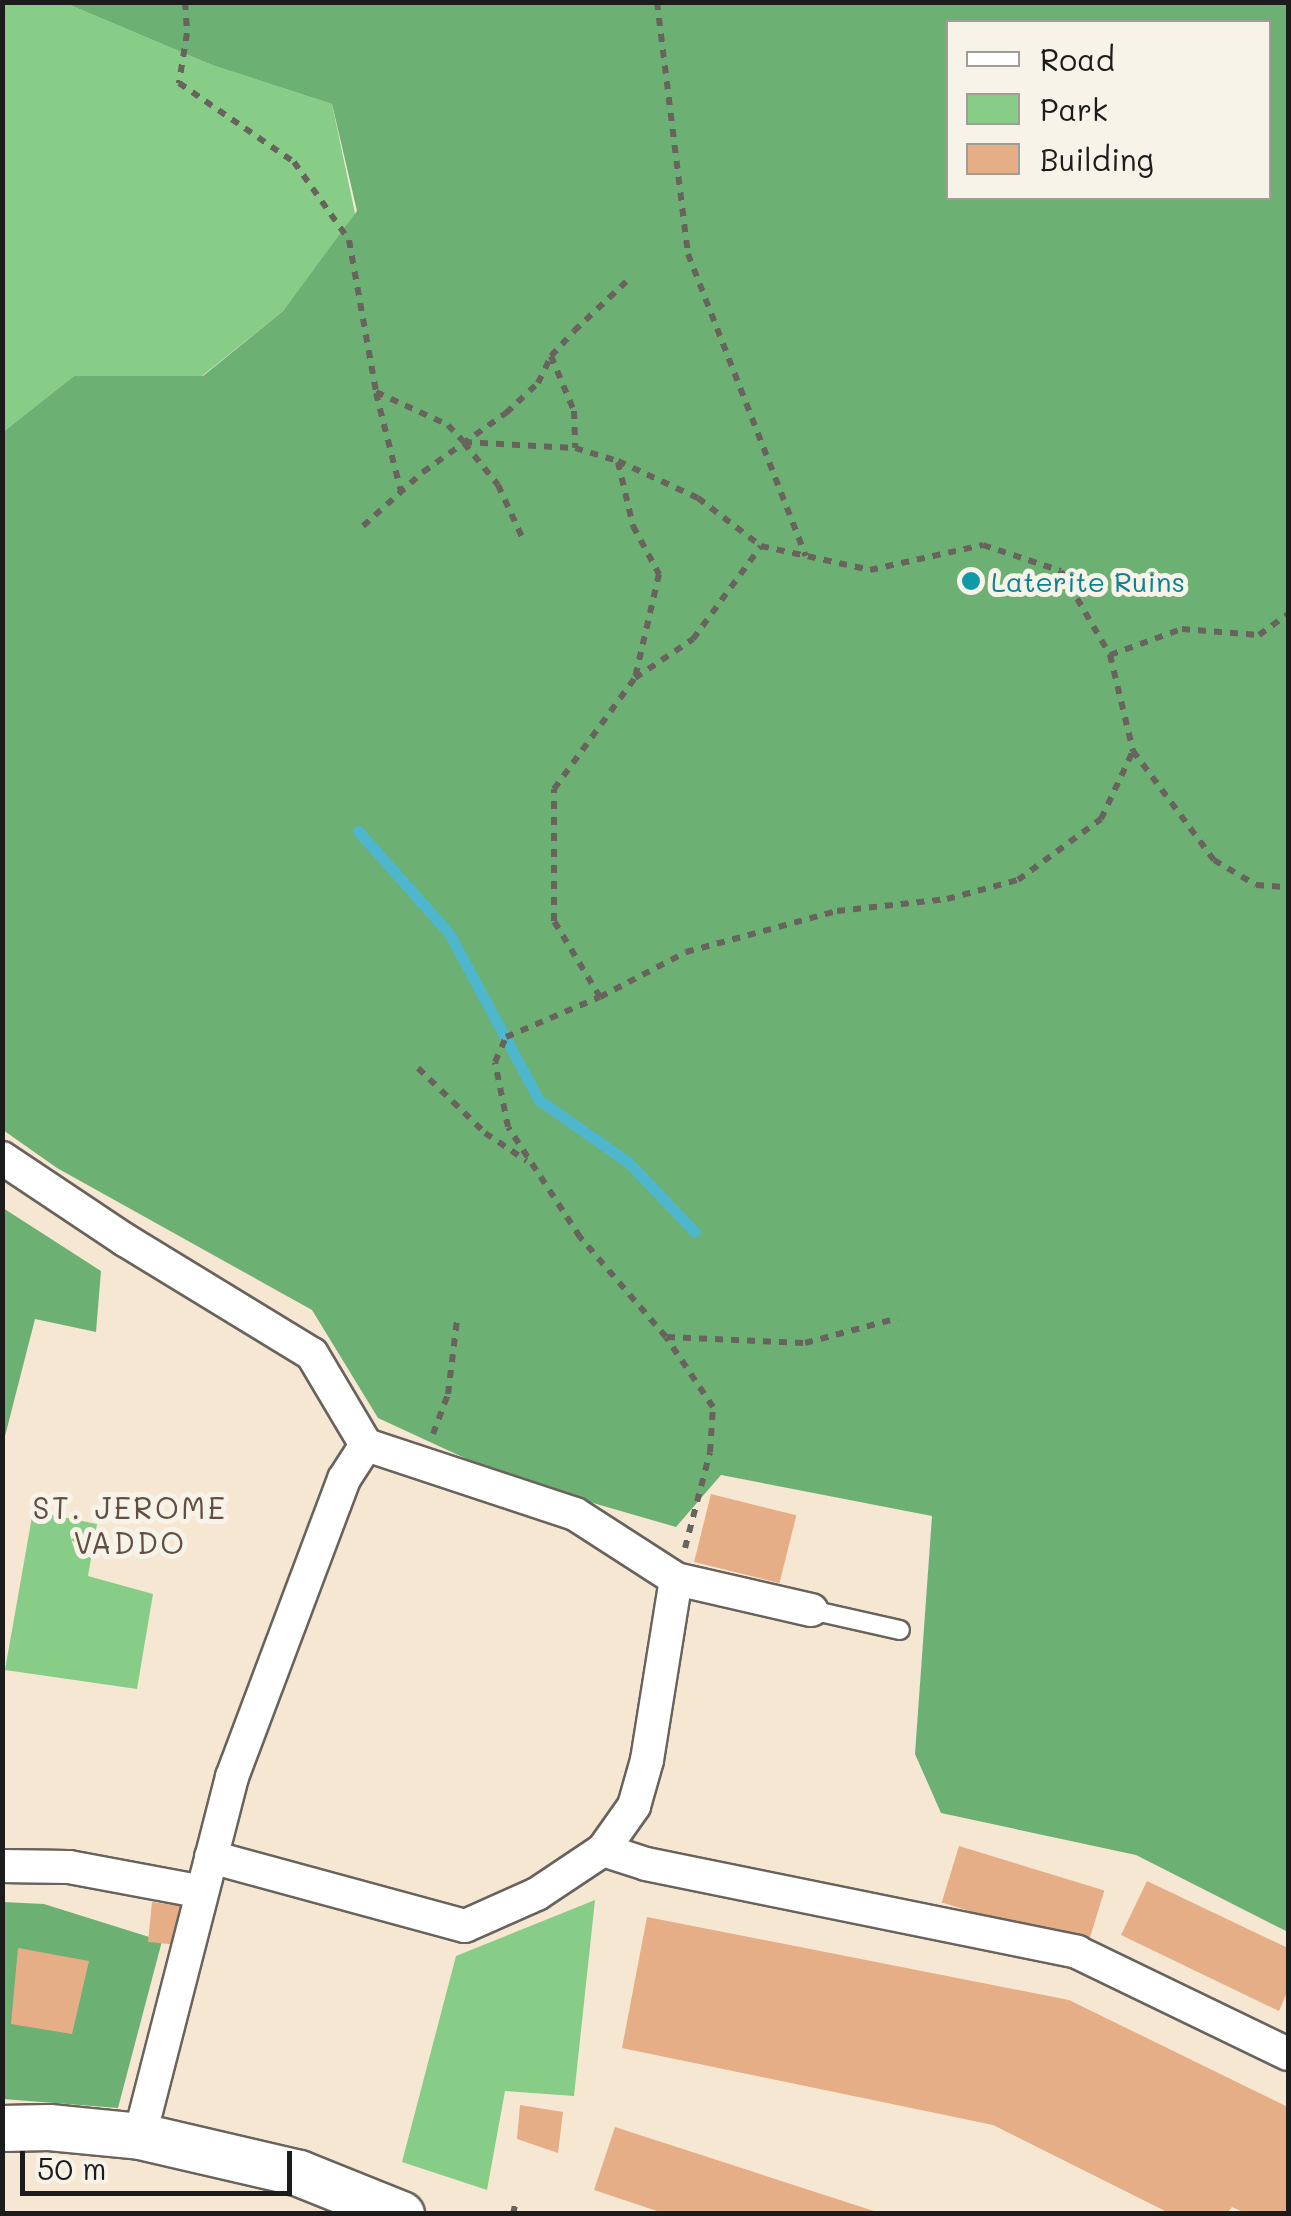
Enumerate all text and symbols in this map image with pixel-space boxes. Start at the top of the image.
legend [946,20,1271,200]
text: Road [1040,39,1115,79]
text: Park [1040,89,1108,129]
text: Building [1040,139,1154,179]
place label: Laterite Ruins [991,564,1185,598]
marker: Laterite Ruins [960,570,982,592]
district label: ST. JEROME VADDO [33,1489,227,1560]
scale bar [25,2131,298,2193]
text: 50 m [37,2148,107,2188]

